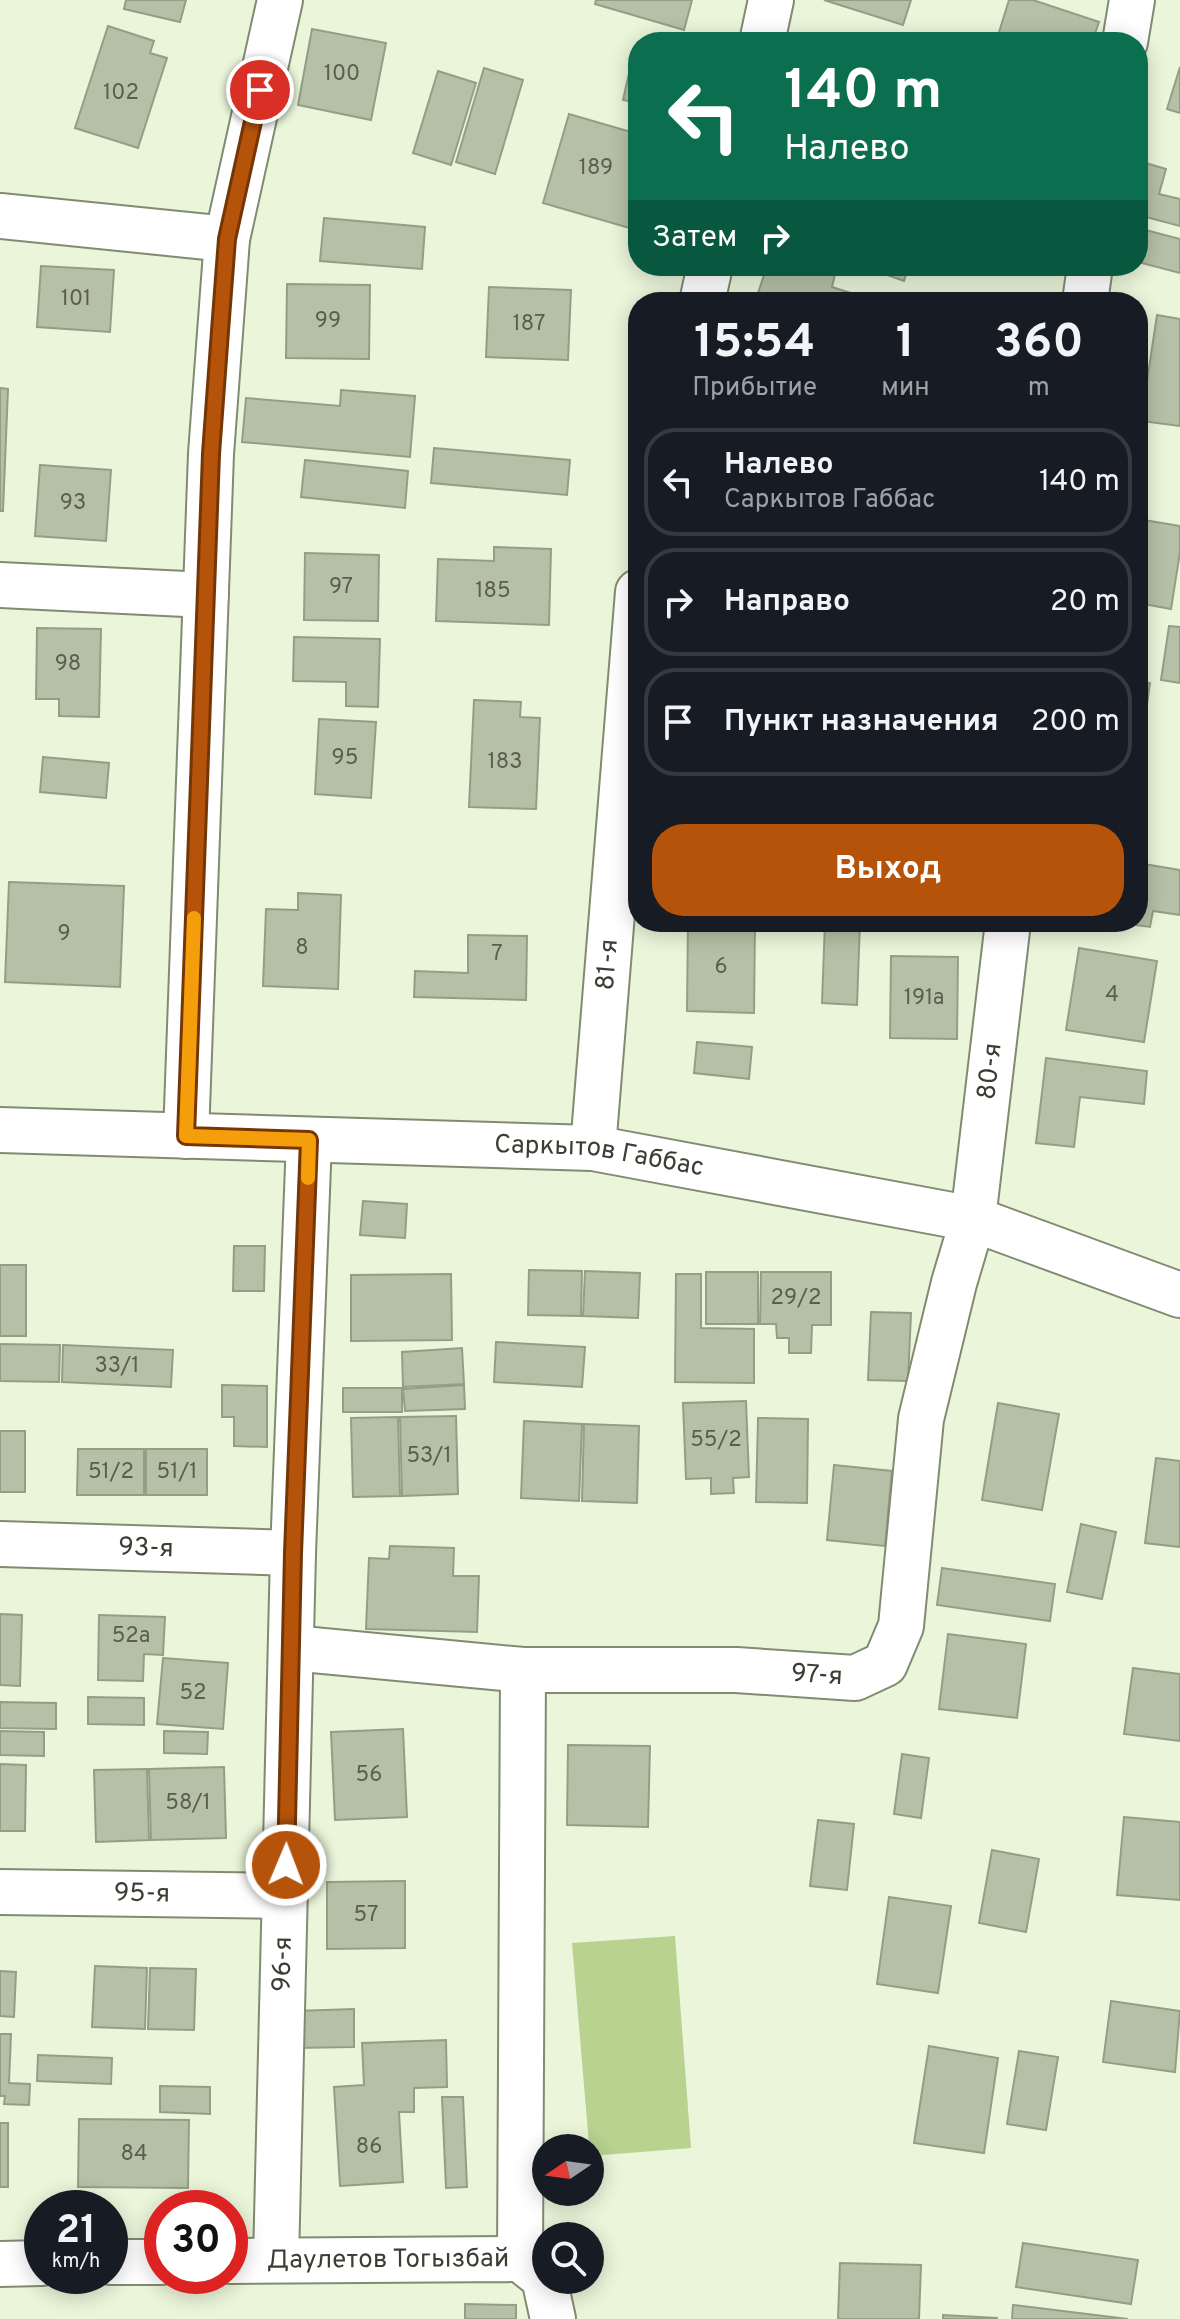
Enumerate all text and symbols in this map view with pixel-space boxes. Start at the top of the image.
pin [226,56,294,124]
text: 140 m [784,58,942,128]
house number: 100 [324,61,360,88]
icon: left [652,64,756,168]
icon: arrive [238,68,282,112]
house number: 102 [103,80,139,107]
text: Налево [784,127,910,173]
house number: 189 [579,155,613,182]
icon: right [753,216,797,260]
text: Затем [652,220,737,257]
house number: 101 [61,286,91,313]
house number: 99 [315,308,341,335]
house number: 187 [513,311,545,338]
text: 15:54 [694,314,815,374]
text: 1 [896,314,915,374]
text: 360 [994,314,1084,374]
text: Прибытие [692,372,817,405]
text: мин [881,372,930,405]
text: m [1028,372,1050,405]
text: Налево [724,447,833,484]
icon: left [656,460,700,504]
text: 140 m [1039,464,1120,501]
text: Саркытов Габбас [724,484,935,517]
house number: 93 [60,490,86,517]
house number: 97 [329,574,353,601]
house number: 185 [475,578,511,605]
icon: right [656,580,700,624]
text: Направо [724,584,850,621]
text: 20 m [1050,584,1120,621]
house number: 98 [55,651,81,678]
icon: arrive [656,700,700,744]
text: Пункт назначения [724,704,998,741]
text: 200 m [1031,704,1120,741]
house number: 95 [332,745,358,772]
house number: 183 [488,749,522,776]
button: Выход [652,824,1124,916]
house number: 9 [57,921,71,948]
house number: 8 [295,935,309,962]
street label: 81-я [589,938,626,991]
house number: 7 [491,941,503,968]
house number: 6 [714,954,728,981]
house number: 4 [1105,982,1119,1009]
house number: 191а [904,985,944,1012]
street label: 80-я [971,1041,1010,1102]
street label: Саркытов Габбас [494,1129,707,1185]
house number: 29/2 [771,1285,821,1312]
house number: 33/1 [95,1353,139,1380]
house number: 55/2 [690,1427,742,1454]
house number: 53/1 [406,1443,452,1470]
house number: 51/2 [88,1459,134,1486]
house number: 51/1 [157,1459,197,1486]
street label: 93-я [118,1531,174,1566]
house number: 52а [112,1623,150,1650]
street label: 97-я [790,1657,844,1694]
house number: 52 [179,1680,207,1707]
house number: 56 [356,1762,382,1789]
house number: 58/1 [165,1790,211,1817]
position arrow [244,1823,328,1907]
street label: 95-я [114,1877,170,1911]
house number: 57 [354,1902,378,1929]
street label: 96-я [266,1936,300,1992]
house number: 86 [356,2134,382,2161]
north arrow [532,2134,604,2206]
map controls [532,2134,604,2294]
house number: 84 [120,2141,148,2168]
speed limit sign: 30 [144,2190,248,2294]
text: 21 [56,2207,96,2257]
button: search [532,2222,604,2294]
street label: Даулетов Тогызбай [267,2243,509,2277]
text: km/h [52,2249,100,2275]

